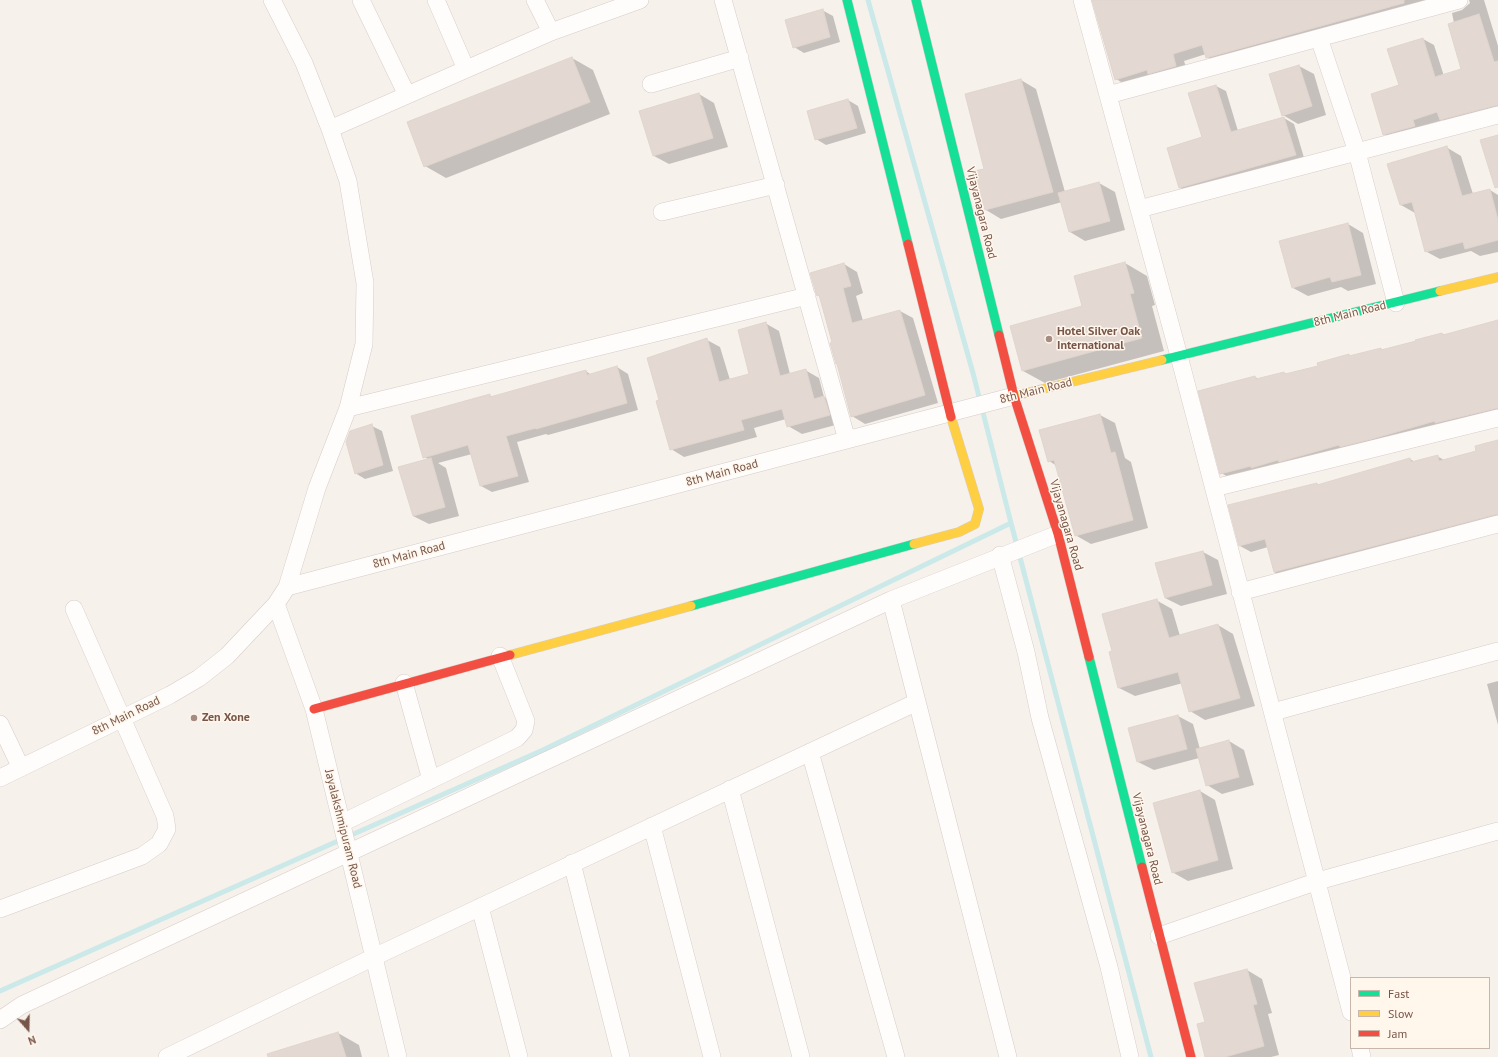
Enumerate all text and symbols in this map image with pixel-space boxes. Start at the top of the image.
street label: Vijayanagara Road [963,166,999,260]
street label: 8th Main Road [1312,298,1388,330]
place label: Hotel Silver Oak International [1057,325,1140,353]
marker: Hotel Silver Oak International [1044,334,1054,344]
street label: 8th Main Road [998,375,1074,407]
street label: 8th Main Road [684,456,760,490]
street label: Vijayanagara Road [1046,478,1086,572]
street label: 8th Main Road [371,538,447,572]
street label: 8th Main Road [89,693,163,739]
place label: Zen Xone [202,711,250,725]
marker: Zen Xone [189,713,199,723]
street label: Jayalakshmipuram Road [321,768,365,890]
street label: Vijayanagara Road [1129,792,1165,886]
legend [1350,977,1490,1049]
text: Fast [1388,986,1409,1001]
text: Slow [1388,1006,1413,1021]
north arrow [8,1009,48,1049]
text: Jam [1388,1026,1407,1041]
text: N [26,1032,38,1048]

